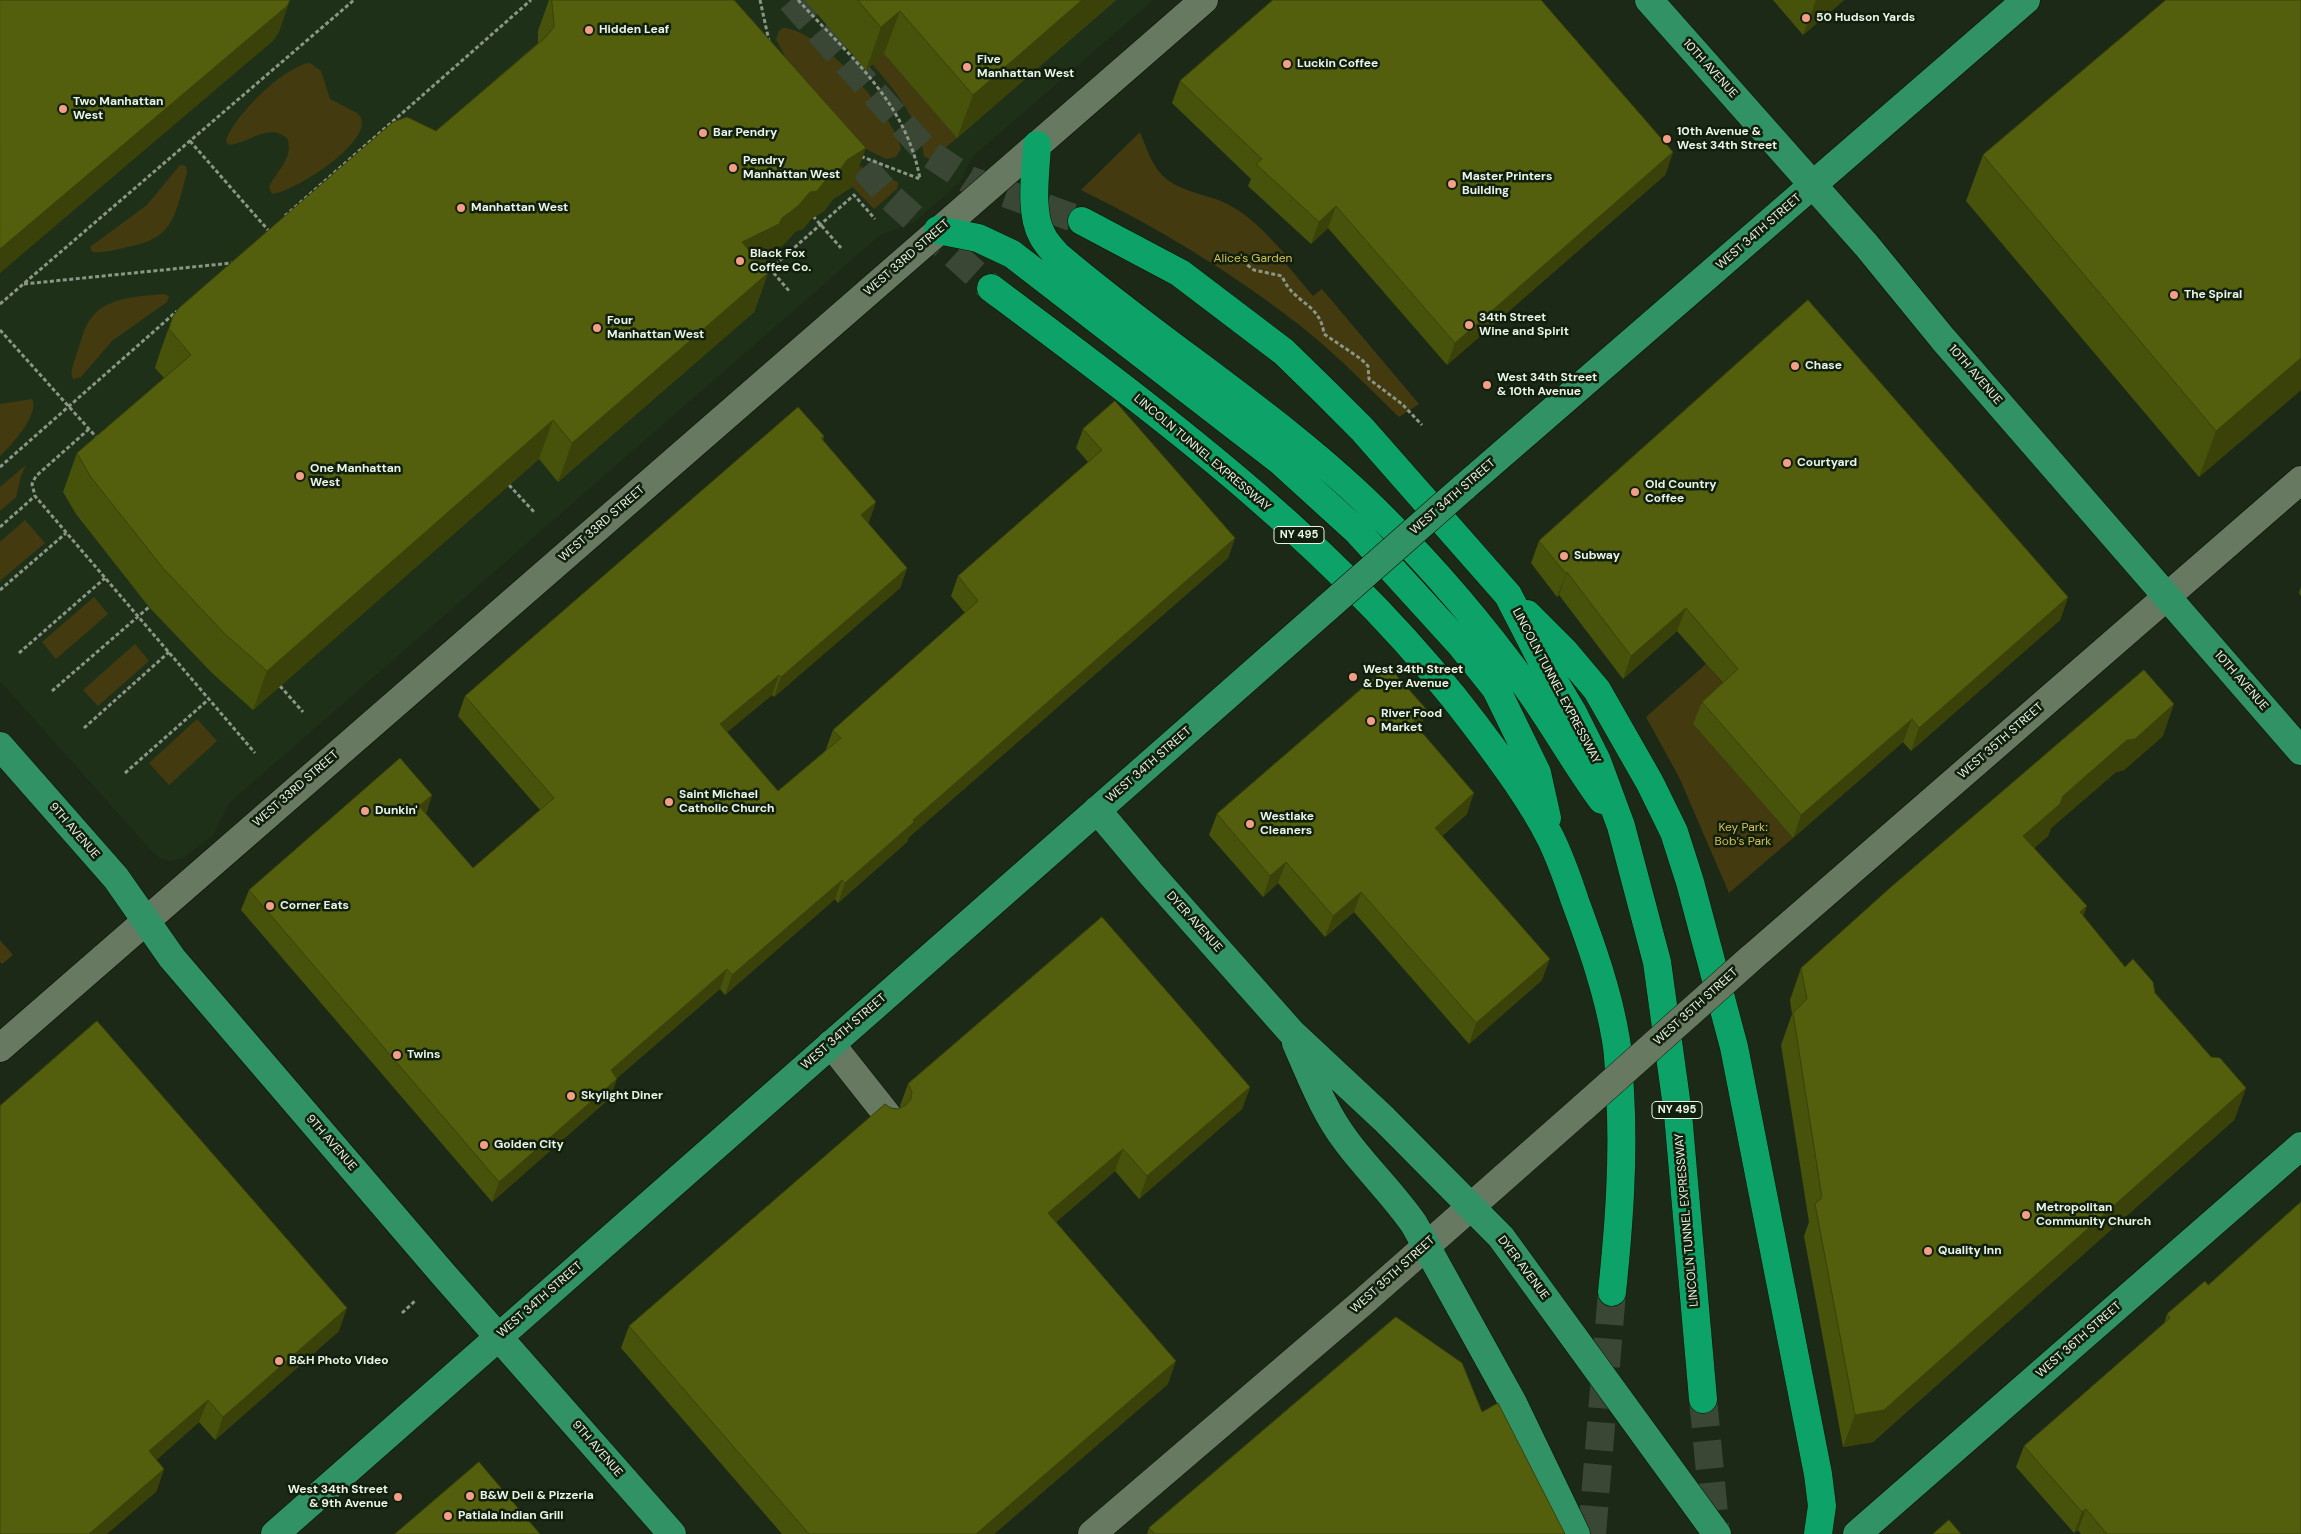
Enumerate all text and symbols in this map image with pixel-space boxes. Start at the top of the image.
place label: 50 Hudson Yards [1816,11,1915,25]
marker: 50 Hudson Yards [1800,12,1812,24]
place label: Hidden Leaf [599,23,669,37]
marker: Hidden Leaf [583,24,595,36]
street label: 10TH AVENUE [1680,37,1740,101]
place label: Five Manhattan West [977,53,1074,81]
place label: Luckin Coffee [1297,57,1378,71]
marker: Luckin Coffee [1281,58,1293,70]
marker: Five Manhattan West [961,61,973,73]
place label: Two Manhattan West [73,95,164,123]
marker: Two Manhattan West [57,103,69,115]
place label: 10th Avenue & West 34th Street [1677,125,1777,153]
place label: Bar Pendry [713,126,777,140]
marker: Bar Pendry [697,127,709,139]
marker: 10th Avenue & West 34th Street [1661,133,1673,145]
place label: Pendry Manhattan West [743,154,840,182]
marker: Pendry Manhattan West [727,162,739,174]
place label: Master Printers Building [1462,170,1552,198]
marker: Master Printers Building [1446,178,1458,190]
street label: WEST 34TH STREET [1714,191,1804,273]
place label: Manhattan West [471,201,568,215]
marker: Manhattan West [455,202,467,214]
street label: WEST 33RD STREET [861,217,953,299]
place label: Black Fox Coffee Co. [750,247,811,275]
park label: Alice's Garden [1214,252,1292,266]
marker: Black Fox Coffee Co. [734,255,746,267]
place label: The Spiral [2184,288,2242,302]
marker: The Spiral [2168,289,2180,301]
place label: 34th Street Wine and Spirit [1479,311,1569,339]
place label: Four Manhattan West [607,314,704,342]
marker: 34th Street Wine and Spirit [1463,319,1475,331]
marker: Four Manhattan West [591,322,603,334]
street label: 10TH AVENUE [1945,342,2005,408]
place label: Chase [1805,359,1842,373]
marker: Chase [1789,360,1801,372]
place label: West 34th Street & 10th Avenue [1497,371,1597,399]
marker: West 34th Street & 10th Avenue [1481,379,1493,391]
street label: LINCOLN TUNNEL EXPRESSWAY [1131,392,1273,514]
street label: WEST 34TH STREET [1408,456,1498,538]
place label: Courtyard [1797,456,1857,470]
marker: Courtyard [1781,457,1793,469]
place label: One Manhattan West [310,462,401,490]
marker: One Manhattan West [294,470,306,482]
place label: Old Country Coffee [1645,478,1717,506]
street label: WEST 33RD STREET [556,483,648,565]
marker: Old Country Coffee [1629,486,1641,498]
road number: NY 495 [1274,526,1324,544]
place label: Subway [1574,549,1620,563]
marker: Subway [1558,550,1570,562]
street label: LINCOLN TUNNEL EXPRESSWAY [1509,606,1603,766]
street label: 10TH AVENUE [2211,648,2271,714]
place label: West 34th Street & Dyer Avenue [1363,663,1463,691]
marker: West 34th Street & Dyer Avenue [1347,671,1359,683]
street label: WEST 35TH STREET [1955,700,2047,782]
place label: River Food Market [1381,707,1442,735]
marker: River Food Market [1365,715,1377,727]
street label: WEST 34TH STREET [1104,724,1194,806]
street label: WEST 33RD STREET [250,748,342,830]
place label: Saint Michael Catholic Church [679,788,775,816]
marker: Saint Michael Catholic Church [663,796,675,808]
street label: 9TH AVENUE [46,800,102,862]
place label: Dunkin' [375,804,418,818]
marker: Dunkin' [359,805,371,817]
place label: Westlake Cleaners [1260,810,1314,838]
marker: Westlake Cleaners [1244,818,1256,830]
park label: Key Park: Bob’s Park [1715,821,1771,849]
street label: DYER AVENUE [1163,889,1225,955]
place label: Corner Eats [280,899,349,913]
marker: Corner Eats [264,900,276,912]
street label: WEST 35TH STREET [1651,965,1741,1049]
street label: WEST 34TH STREET [799,991,889,1073]
place label: Twins [407,1048,440,1062]
marker: Twins [391,1049,403,1061]
place label: Skylight Diner [581,1089,663,1103]
marker: Skylight Diner [565,1090,577,1102]
road number: NY 495 [1652,1102,1702,1118]
street label: 9TH AVENUE [303,1112,359,1174]
street label: LINCOLN TUNNEL EXPRESSWAY [1672,1133,1702,1307]
place label: Golden City [494,1138,564,1152]
marker: Golden City [478,1139,490,1151]
place label: Metropolitan Community Church [2036,1201,2151,1229]
marker: Metropolitan Community Church [2020,1209,2032,1221]
street label: WEST 35TH STREET [1348,1233,1438,1317]
street label: DYER AVENUE [1494,1233,1552,1303]
place label: Quality Inn [1938,1244,2002,1258]
marker: Quality Inn [1922,1245,1934,1257]
street label: WEST 34TH STREET [495,1259,585,1341]
street label: WEST 36TH STREET [2033,1299,2125,1381]
place label: B&H Photo Video [289,1354,389,1368]
marker: B&H Photo Video [273,1355,285,1367]
street label: 9TH AVENUE [569,1418,625,1480]
place label: West 34th Street & 9th Avenue [288,1483,388,1511]
place label: B&W Deli & Pizzeria [480,1489,594,1503]
marker: B&W Deli & Pizzeria [464,1490,476,1502]
marker: West 34th Street & 9th Avenue [392,1491,404,1503]
place label: Patiala Indian Grill [458,1509,564,1523]
marker: Patiala Indian Grill [442,1510,454,1522]

